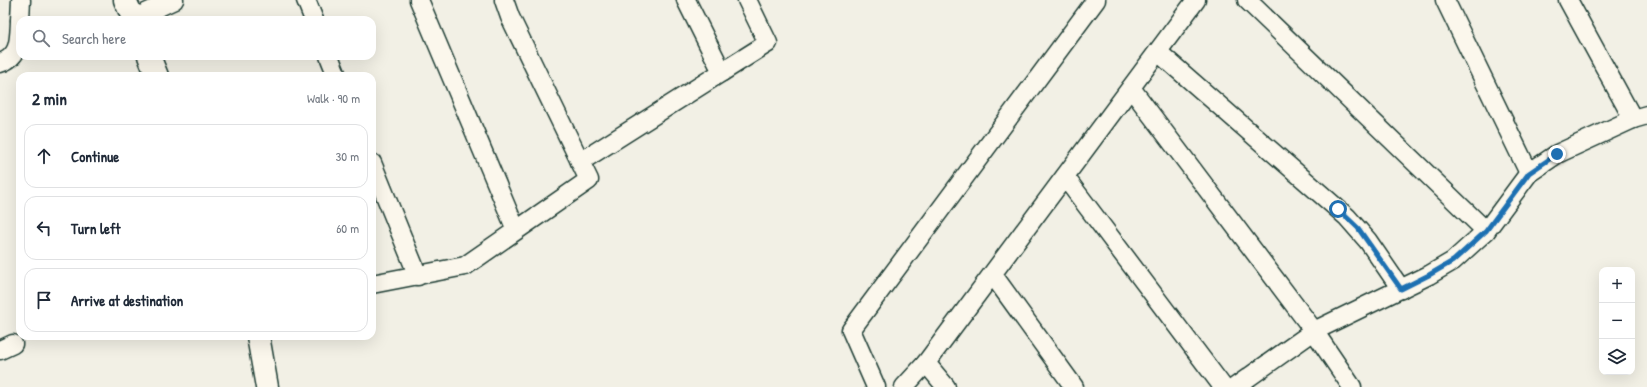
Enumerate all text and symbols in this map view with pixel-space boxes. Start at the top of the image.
search box [16,16,376,60]
icon: search [30,27,52,49]
text: Search here [62,28,126,49]
text: 2 min [32,87,67,110]
text: Walk · 90 m [307,89,360,107]
icon: ahead [33,145,55,167]
route end [1548,145,1566,163]
text: Continue [71,146,119,167]
text: 30 m [336,147,359,165]
route start [1329,200,1347,218]
icon: left [33,217,55,239]
text: Turn left [71,218,121,239]
text: 60 m [336,219,359,237]
map controls [1599,267,1635,375]
button: + [1599,267,1635,303]
icon: arrive [33,289,55,311]
text: Arrive at destination [71,290,183,311]
button: − [1599,303,1635,339]
button: layers [1599,339,1635,375]

